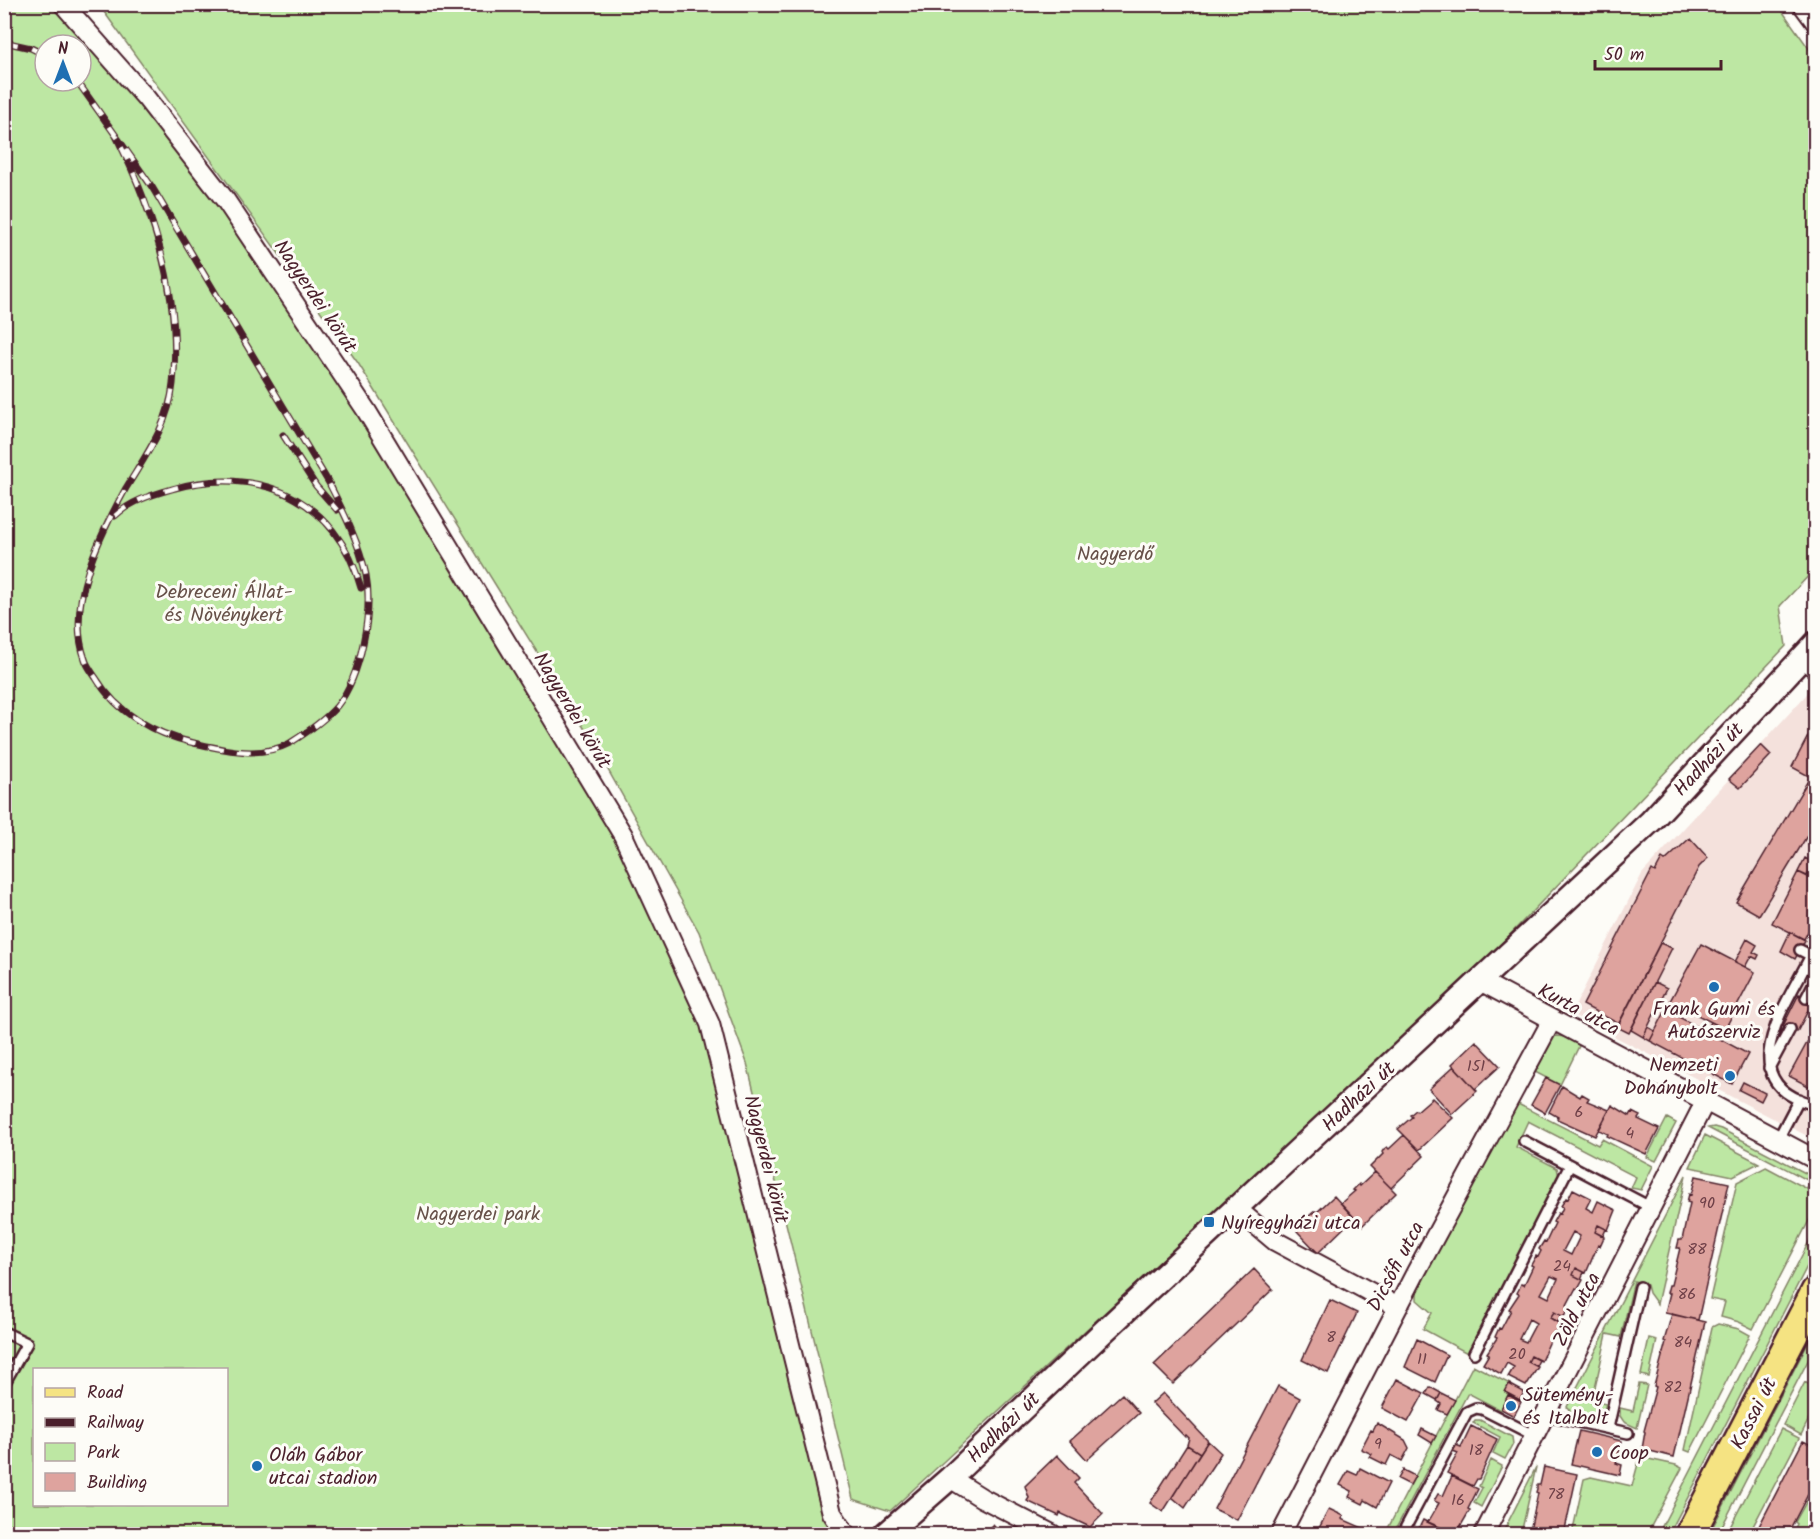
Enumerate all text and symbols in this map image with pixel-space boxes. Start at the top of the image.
north arrow [33,33,93,93]
scale bar [1595,33,1721,71]
text: N [58,37,68,62]
text: 50 m [1604,41,1644,70]
street label: Nagyerdei körút [264,234,365,361]
park label: Nagyerdő [1077,539,1155,571]
park label: Debreceni Állat- és Növénykert [155,577,293,632]
street label: Nagyerdei körút [524,646,619,776]
street label: Hadházi út [1666,716,1753,805]
street label: Kurta utca [1531,976,1625,1046]
marker: Frank Gumi és Autószerviz [1707,980,1721,994]
place label: Frank Gumi és Autószerviz [1653,994,1776,1049]
place label: Nemzeti Dohánybolt [1624,1050,1719,1105]
street label: Hadházi út [1315,1054,1404,1140]
house number: 151 [1467,1054,1485,1079]
marker: Nemzeti Dohánybolt [1723,1069,1737,1083]
street label: Nagyerdei körút [734,1092,797,1227]
house number: 6 [1575,1100,1583,1125]
house number: 4 [1626,1121,1635,1146]
house number: 90 [1699,1191,1715,1216]
park label: Nagyerdei park [416,1199,541,1231]
place label: Nyíregyházi utca [1221,1208,1361,1240]
marker: Nyíregyházi utca [1202,1215,1216,1229]
street label: Dicsőfi utca [1360,1216,1434,1318]
house number: 88 [1687,1237,1707,1262]
house number: 24 [1553,1254,1571,1279]
street label: Zöld utca [1545,1267,1610,1353]
house number: 86 [1678,1282,1696,1307]
house number: 8 [1326,1325,1336,1350]
house number: 84 [1674,1330,1692,1355]
house number: 20 [1508,1342,1526,1367]
house number: 11 [1417,1347,1427,1372]
legend [33,1368,228,1506]
street label: Kassai út [1723,1372,1787,1456]
house number: 82 [1664,1375,1682,1400]
text: Road [87,1379,124,1408]
place label: Sütemény- és Italbolt [1523,1380,1614,1435]
street label: Hadházi út [960,1385,1049,1472]
marker: Sütemény- és Italbolt [1504,1399,1518,1413]
text: Railway [87,1409,144,1438]
house number: 9 [1374,1432,1382,1457]
house number: 18 [1469,1438,1484,1463]
place label: Coop [1609,1438,1649,1470]
text: Park [87,1439,120,1468]
place label: Oláh Gábor utcai stadion [269,1440,378,1495]
marker: Coop [1590,1445,1604,1459]
marker: Oláh Gábor utcai stadion [250,1459,264,1473]
text: Building [87,1469,147,1498]
house number: 78 [1547,1482,1565,1507]
house number: 16 [1451,1488,1465,1513]

